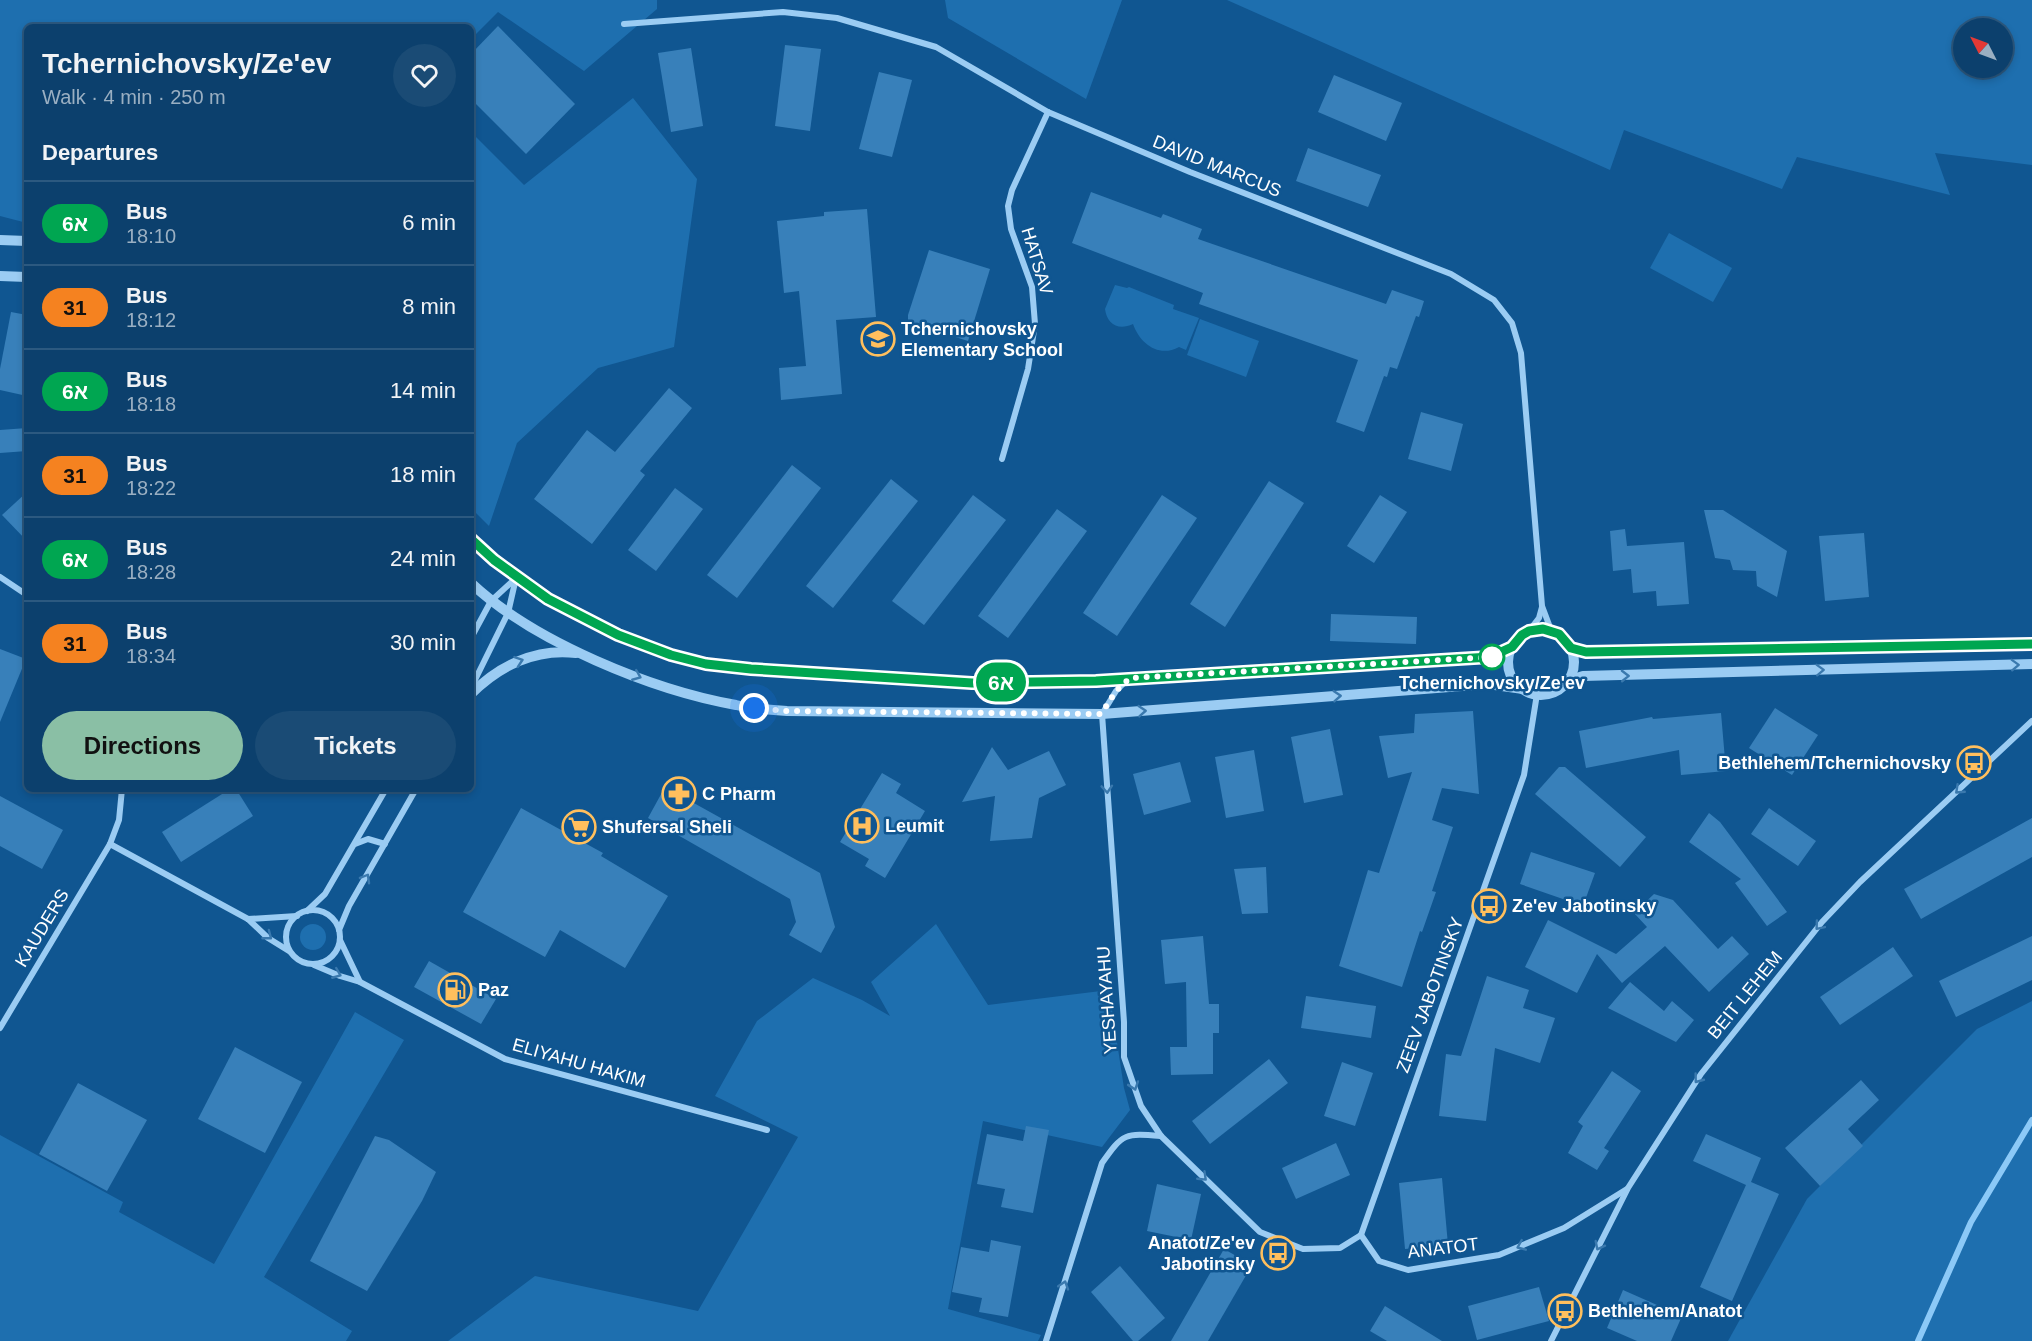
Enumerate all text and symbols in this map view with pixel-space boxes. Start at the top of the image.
north arrow [1953,18,2013,78]
map controls [1953,18,2013,78]
button: heart [393,44,456,107]
text: Tchernichovsky/Ze'ev [42,48,331,79]
text: Walk · 4 min · 250 m [42,86,226,108]
street label: DAVID MARCUS [1150,131,1284,201]
text: Departures [42,140,158,165]
text: Bus [126,199,168,224]
text: 6 min [402,210,456,235]
text: 6א [62,212,88,235]
text: 18:10 [126,225,176,247]
street label: HATSAV [1017,225,1057,297]
text: Bus [126,283,168,308]
text: 8 min [402,294,456,319]
text: 31 [63,296,87,319]
text: 18:12 [126,309,176,331]
place label: Tchernichovsky Elementary School [901,319,1063,360]
school or university icon: Tchernichovsky Elementary School [860,321,896,357]
text: Bus [126,367,168,392]
text: 14 min [390,378,456,403]
text: 6א [62,380,88,403]
text: 18:18 [126,393,176,415]
text: Bus [126,451,168,476]
text: 18 min [390,462,456,487]
text: 31 [63,464,87,487]
text: 18:22 [126,477,176,499]
text: Bus [126,535,168,560]
text: 24 min [390,546,456,571]
text: 6א [62,548,88,571]
text: 18:28 [126,561,176,583]
text: Bus [126,619,168,644]
text: 30 min [390,630,456,655]
text: 31 [63,632,87,655]
marker: Tchernichovsky/Ze'ev [1479,644,1505,670]
text: 18:34 [126,645,176,667]
one-way arrow [513,656,524,669]
one-way arrow [2010,658,2019,671]
line badge: 6א [974,662,1028,702]
one-way arrow [1815,664,1824,677]
one-way arrow [631,669,642,682]
one-way arrow [1620,670,1629,682]
text: 6א [988,671,1014,694]
place label: Tchernichovsky/Ze'ev [1399,673,1585,693]
one-way arrow [1332,690,1341,703]
your location [739,693,769,723]
one-way arrow [1138,705,1147,718]
button: Directions [42,711,243,780]
button: Tickets [255,711,456,780]
bus stop icon: Bethlehem/Tchernichovsky [1956,745,1992,781]
place label: Bethlehem/Tchernichovsky [1718,753,1951,773]
pharmacy icon: C Pharm [661,776,697,812]
one-way arrow [1955,783,1965,794]
place label: C Pharm [702,784,776,804]
one-way arrow [1100,784,1113,793]
hospital icon: Leumit [844,808,880,844]
supermarket icon: Shufersal Sheli [561,809,597,845]
place label: Leumit [885,816,944,836]
place label: Shufersal Sheli [602,817,732,837]
one-way arrow [359,874,370,884]
street label: KAUDERS [11,886,73,970]
bus stop icon: Ze'ev Jabotinsky [1471,888,1507,924]
place label: Ze'ev Jabotinsky [1512,896,1656,916]
street label: ZEEV JABOTINSKY [1393,915,1467,1075]
one-way arrow [1815,919,1826,930]
one-way arrow [261,929,272,940]
street label: YESHAYAHU [1093,945,1121,1055]
street label: BEIT LEHEM [1704,947,1786,1043]
one-way arrow [331,967,341,980]
fuel station icon: Paz [437,972,473,1008]
place label: Paz [478,980,509,1000]
street label: ELIYAHU HAKIM [510,1034,648,1092]
one-way arrow [1694,1072,1705,1083]
one-way arrow [1126,1080,1139,1091]
one-way arrow [1195,1169,1206,1180]
place label: Anatot/Ze'ev Jabotinsky [1148,1233,1255,1274]
street label: ANATOT [1406,1234,1480,1262]
bus stop icon: Anatot/Ze'ev Jabotinsky [1260,1235,1296,1271]
one-way arrow [1517,1239,1528,1251]
one-way arrow [1594,1240,1606,1251]
one-way arrow [1056,1280,1069,1291]
bus stop icon: Bethlehem/Anatot [1547,1293,1583,1329]
place label: Bethlehem/Anatot [1588,1301,1742,1321]

